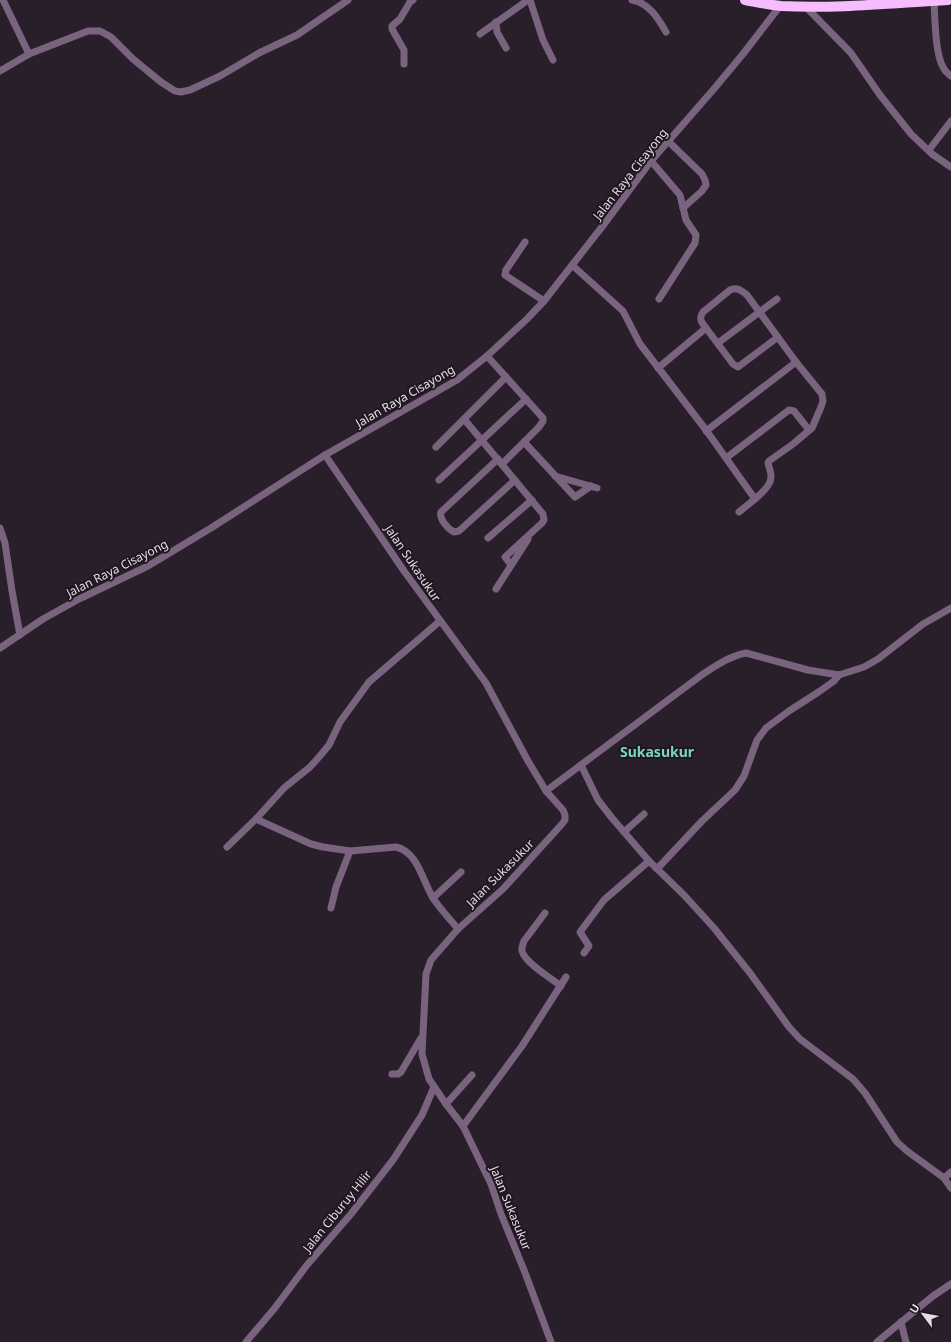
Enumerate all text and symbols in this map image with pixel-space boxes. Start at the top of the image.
street label: Jalan Raya Cisayong [588,125,671,224]
street label: Jalan Raya Cisayong [351,361,458,432]
street label: Jalan Sukasukur [380,520,445,605]
street label: Jalan Raya Cisayong [62,535,171,601]
district label: Sukasukur [620,742,695,761]
street label: Jalan Sukasukur [462,835,538,911]
street label: Jalan Sukasukur [486,1162,536,1253]
street label: Jalan Ciburuy Hilir [298,1167,375,1256]
north arrow [903,1294,943,1334]
text: U [906,1301,923,1316]

